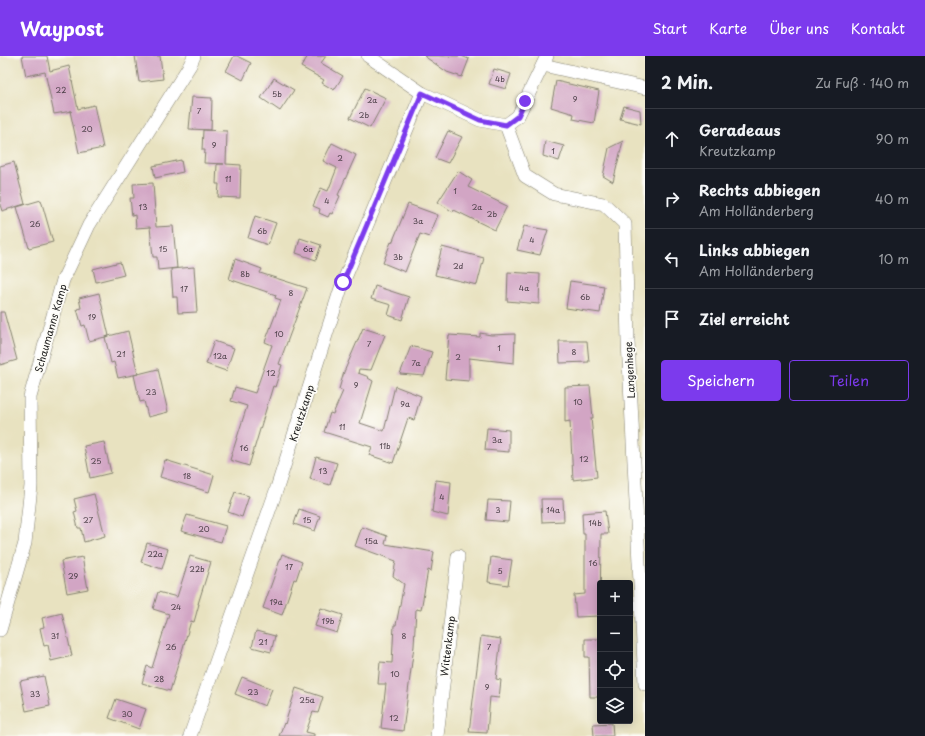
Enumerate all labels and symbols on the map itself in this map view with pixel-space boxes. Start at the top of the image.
house number: 4b [495,73,505,85]
house number: 22 [56,84,66,96]
house number: 5b [272,88,282,100]
route end [516,92,534,110]
house number: 9 [573,93,578,105]
house number: 2a [367,94,377,106]
house number: 7 [197,105,202,117]
house number: 2b [359,109,370,121]
house number: 20 [81,123,93,135]
house number: 9 [212,139,217,151]
house number: 1 [551,145,555,157]
house number: 2 [337,152,343,164]
house number: 11 [225,173,231,185]
house number: 1 [453,185,457,197]
house number: 4 [324,195,330,207]
house number: 13 [139,201,147,213]
house number: 2a [472,201,482,213]
house number: 2b [487,208,498,220]
house number: 3a [413,215,423,227]
house number: 26 [30,218,41,230]
house number: 6b [257,225,267,237]
house number: 4 [529,234,535,246]
house number: 15 [159,243,167,255]
house number: 6a [303,243,313,255]
house number: 3b [393,251,403,263]
house number: 2d [453,260,463,272]
house number: 8b [240,268,250,280]
route start [334,273,352,291]
street label: Schaumanns Kamp [30,282,70,374]
house number: 4a [519,282,529,294]
house number: 17 [180,283,189,295]
house number: 8 [289,287,294,299]
house number: 6b [580,291,590,303]
house number: 19 [88,311,96,323]
house number: 10 [274,328,284,340]
house number: 7 [367,338,372,350]
street label: Langenhege [620,341,638,399]
house number: 1 [497,342,501,354]
house number: 8 [572,346,577,358]
house number: 21 [116,348,126,360]
house number: 12a [213,350,227,362]
house number: 2 [455,351,461,363]
house number: 7a [411,357,421,369]
house number: 12 [266,367,276,379]
house number: 9 [354,379,359,391]
street label: Kreutzkamp [285,383,317,443]
house number: 23 [146,386,156,398]
house number: 10 [573,396,583,408]
house number: 9a [400,398,410,410]
house number: 11 [339,421,345,433]
house number: 3a [492,434,502,446]
house number: 11b [379,440,391,452]
house number: 16 [239,442,249,454]
house number: 12 [579,453,589,465]
house number: 25 [91,455,101,467]
house number: 13 [319,465,327,477]
house number: 18 [183,470,191,482]
house number: 4 [439,491,445,503]
house number: 3 [495,504,501,516]
house number: 14a [546,504,560,516]
house number: 27 [83,514,93,526]
house number: 15 [303,514,311,526]
house number: 14b [588,517,602,529]
house number: 20 [198,523,210,535]
house number: 15a [364,535,378,547]
house number: 22a [147,548,163,560]
house number: 16 [588,557,598,569]
house number: 17 [285,561,294,573]
house number: 22b [189,563,205,575]
house number: 5 [497,565,503,577]
house number: 29 [68,570,78,582]
house number: 19a [269,596,283,608]
house number: 24 [171,601,181,613]
house number: 19b [322,615,335,627]
street label: Wittenkamp [436,615,458,677]
house number: 31 [51,630,59,642]
house number: 8 [402,630,407,642]
house number: 21 [258,636,268,648]
house number: 26 [166,641,177,653]
house number: 7 [487,641,492,653]
house number: 10 [390,668,400,680]
house number: 28 [154,673,164,685]
house number: 9 [485,681,490,693]
house number: 23 [248,686,258,698]
house number: 33 [30,688,40,700]
house number: 25a [299,694,315,706]
house number: 30 [121,708,133,720]
house number: 12 [389,712,399,724]

